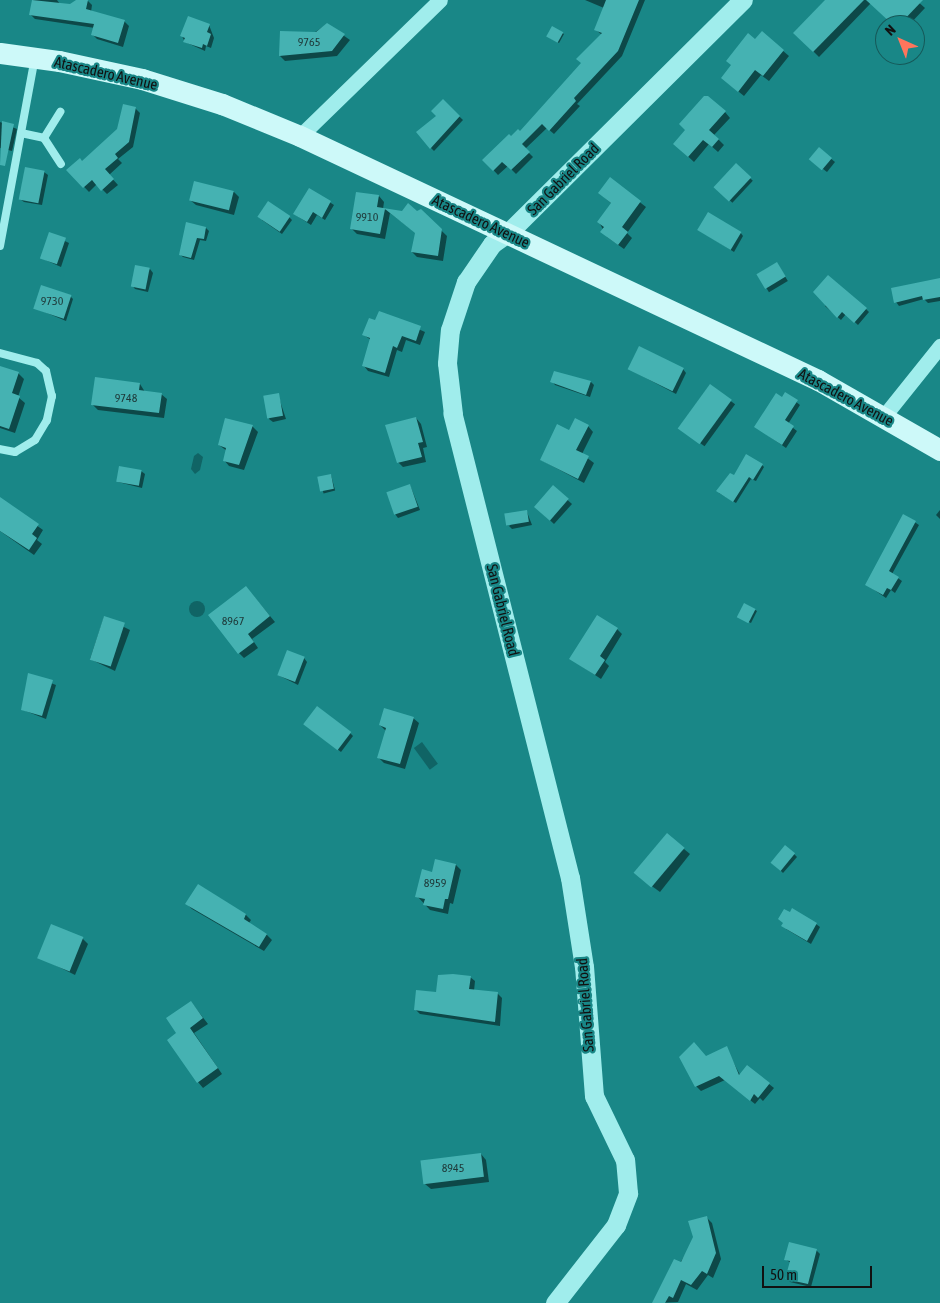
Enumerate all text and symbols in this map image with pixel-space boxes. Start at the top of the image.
north arrow [875,15,925,65]
text: N [882,21,899,39]
house number: 9765 [298,36,320,50]
street label: Atascadero Avenue [53,52,159,94]
street label: San Gabriel Road [523,139,603,219]
street label: Atascadero Avenue [429,191,533,251]
house number: 9910 [356,211,378,225]
house number: 9730 [41,295,63,309]
street label: Atascadero Avenue [795,364,897,430]
house number: 9748 [115,392,137,406]
street label: San Gabriel Road [483,562,523,658]
house number: 8967 [222,615,244,629]
house number: 8959 [424,877,446,891]
street label: San Gabriel Road [573,957,597,1053]
house number: 8945 [442,1162,464,1176]
scale bar [765,1256,875,1288]
text: 50 m [770,1266,797,1283]

